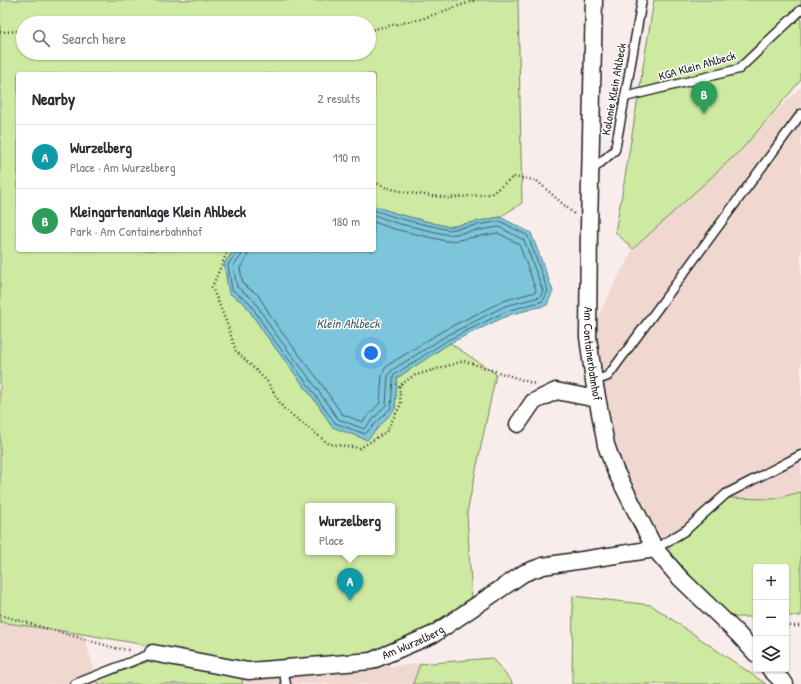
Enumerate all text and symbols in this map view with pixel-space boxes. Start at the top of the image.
search box [16,16,376,60]
icon: search [30,27,52,49]
text: Search here [62,28,126,49]
street label: Kolonie Klein Ahlbeck [597,41,630,136]
street label: KGA Klein Ahlbeck [656,46,737,85]
pin: B [691,81,717,114]
text: Nearby [32,87,75,110]
text: 2 results [318,89,360,107]
text: Wurzelberg [70,137,132,158]
text: A [42,148,48,166]
text: 110 m [333,148,360,166]
text: Place · Am Wurzelberg [70,158,176,176]
text: Kleingartenanlage Klein Ahlbeck [70,201,246,222]
text: B [42,212,48,230]
text: 180 m [332,212,360,230]
text: Park · Am Containerbahnhof [70,222,202,240]
street label: Am Containerbahnhof [580,307,607,403]
water label: Klein Ahlbeck [316,314,381,332]
your location [361,343,381,363]
popup [305,503,395,555]
text: Wurzelberg [319,510,381,531]
text: Place [319,531,344,549]
map controls [753,564,789,672]
button: + [753,564,789,600]
pin: A [337,568,363,601]
button: − [753,600,789,636]
street label: Am Wurzelberg [379,621,447,663]
button: layers [753,636,789,672]

